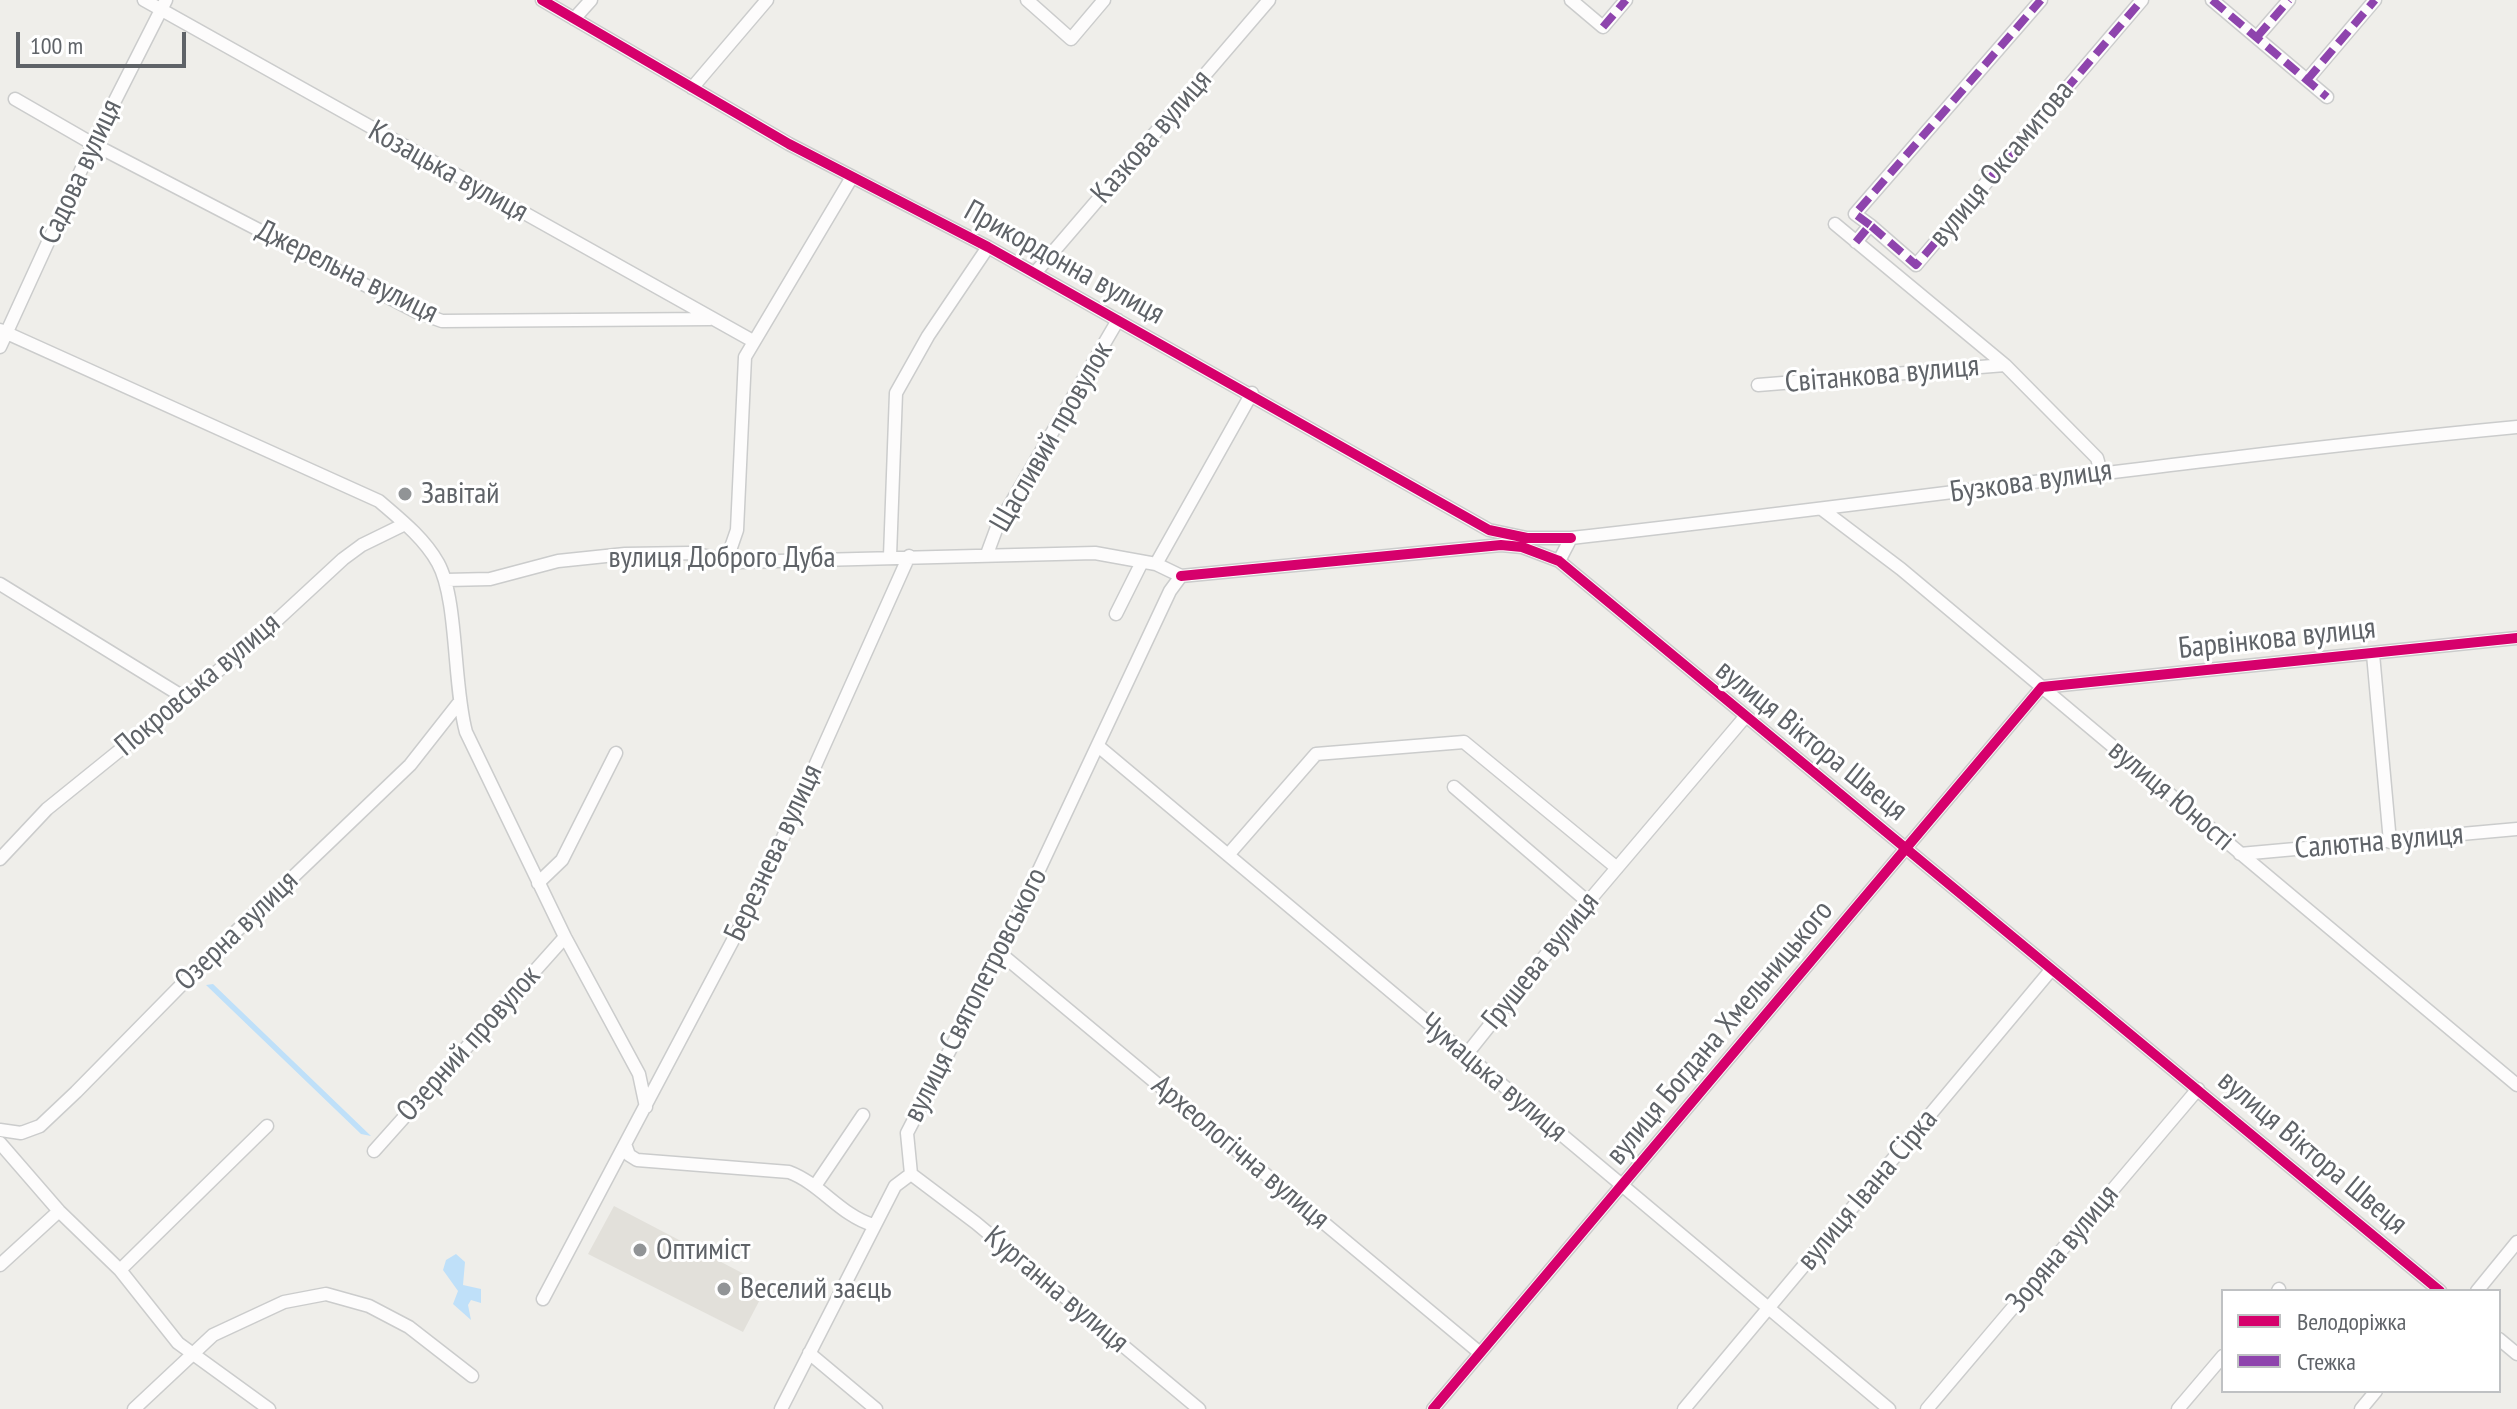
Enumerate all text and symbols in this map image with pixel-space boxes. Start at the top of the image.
scale bar [20,16,190,66]
text: 100 m [30,30,83,61]
street label: Казкова вулиця [1084,63,1220,211]
street label: вулиця Оксамитова [1922,74,2082,254]
street label: Садова вулиця [32,94,130,250]
street label: Козацька вулиця [362,113,534,231]
street label: Прикордонна вулиця [958,193,1170,333]
street label: Джерельна вулиця [250,213,444,331]
street label: Щасливий провулок [983,336,1121,538]
street label: Світанкова вулиця [1783,349,1981,401]
street label: Бузкова вулиця [1948,453,2114,511]
place label: Завітай [421,476,499,512]
marker: Завітай [396,485,414,503]
street label: вулиця Доброго Дуба [609,540,835,576]
street label: Покровська вулиця [108,606,288,764]
street label: Барвінкова вулиця [2177,611,2377,667]
street label: вулиця Віктора Швеця [1708,653,1914,829]
street label: вулиця Юності [2101,733,2241,859]
street label: Березнева вулиця [717,759,831,947]
street label: Салютна вулиця [2293,817,2465,867]
street label: вулиця Святопетровського [896,862,1056,1128]
street label: Озерна вулиця [168,864,306,998]
street label: Грушева вулиця [1475,885,1607,1037]
street label: вулиця Богдана Хмельницького [1599,894,1841,1172]
street label: Озерний провулок [390,959,548,1129]
street label: Чумацька вулиця [1412,1006,1574,1150]
street label: вулиця Віктора Швеця [2210,1063,2414,1243]
street label: Археологічна вулиця [1144,1068,1336,1238]
street label: вулиця Івана Сірка [1790,1102,1946,1278]
street label: Зоряна вулиця [1999,1178,2127,1320]
street label: Курганна вулиця [976,1219,1136,1361]
place label: Оптиміст [656,1232,750,1268]
marker: Оптиміст [631,1241,649,1259]
place label: Веселий заєць [740,1271,892,1307]
marker: Веселий заєць [715,1280,733,1298]
legend [2221,1289,2501,1393]
text: Велодоріжка [2297,1306,2406,1337]
text: Стежка [2297,1346,2356,1377]

